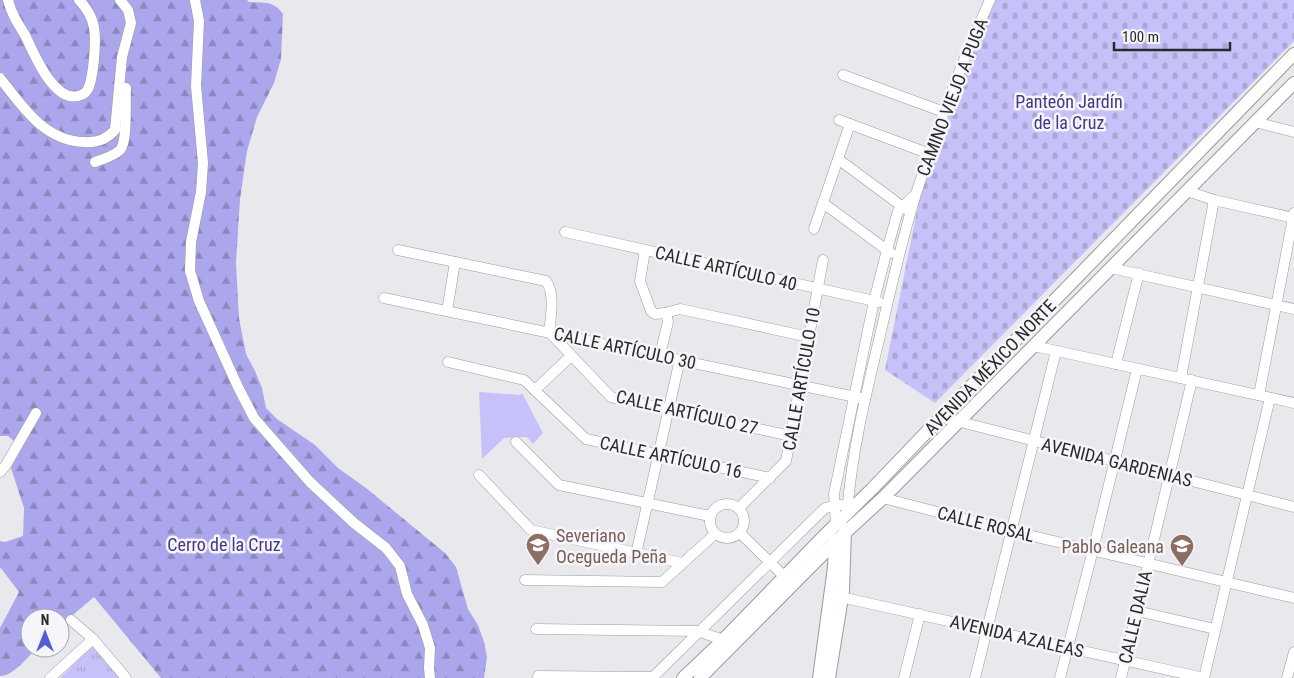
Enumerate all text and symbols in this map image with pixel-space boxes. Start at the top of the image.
street label: CAMINO VIEJO A PUGA [912,14,992,179]
scale bar [1114,20,1230,52]
text: 100 m [1122,28,1159,46]
park label: Panteón Jardín de la Cruz [1015,91,1123,133]
street label: CALLE ARTÍCULO 40 [653,241,799,295]
street label: AVENIDA MÉXICO NORTE [920,295,1060,439]
street label: CALLE ARTÍCULO 10 [778,306,824,452]
street label: CALLE ARTÍCULO 30 [552,323,698,373]
street label: CALLE ARTÍCULO 27 [614,385,760,439]
street label: CALLE ARTÍCULO 16 [598,432,744,482]
street label: AVENIDA GARDENIAS [1040,433,1194,491]
street label: CALLE ROSAL [935,502,1037,546]
place label: Severiano Ocegueda Peña [556,525,667,567]
school or university icon: Severiano Ocegueda Peña [525,532,551,566]
school or university icon: Pablo Galeana [1169,533,1195,567]
park label: Cerro de la Cruz [167,534,281,555]
place label: Pablo Galeana [1062,536,1164,557]
street label: CALLE DALIA [1114,568,1156,666]
north arrow [20,608,70,658]
street label: AVENIDA AZALEAS [948,610,1086,662]
text: N [41,612,49,628]

